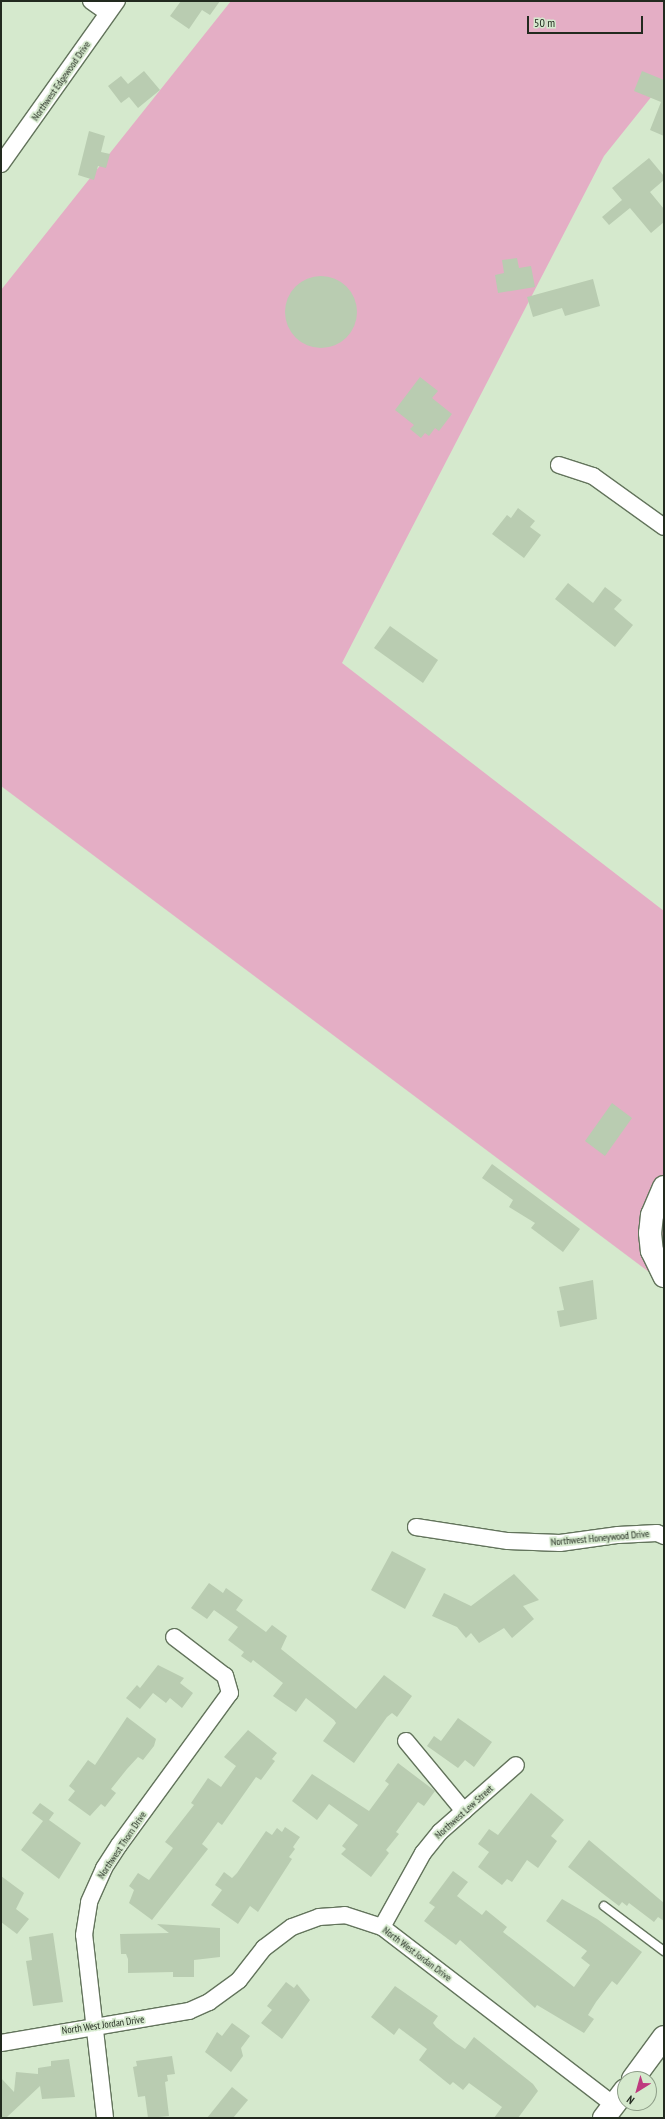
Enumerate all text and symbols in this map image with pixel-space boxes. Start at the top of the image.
scale bar [529,8,645,34]
text: 50 m [534,15,555,30]
street label: Northwest Edgewood Drive [29,39,93,123]
street label: Northwest Honeywood Drive [550,1528,650,1548]
street label: Northwest Lew Street [432,1783,496,1841]
street label: Northwest Thorn Drive [95,1809,149,1881]
street label: North West Jordan Drive [380,1924,454,1984]
street label: North West Jordan Drive [61,2013,145,2037]
north arrow [617,2071,657,2111]
text: N [624,2092,637,2107]

